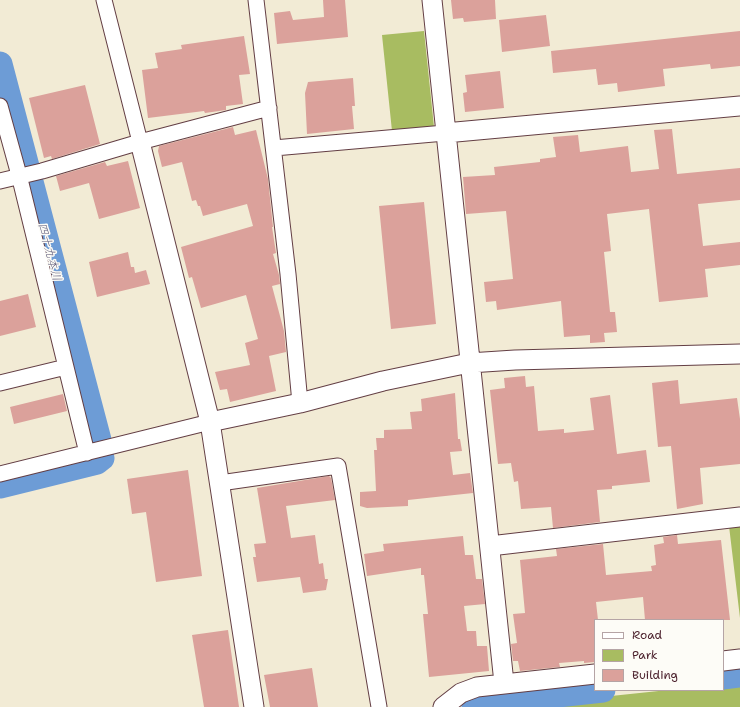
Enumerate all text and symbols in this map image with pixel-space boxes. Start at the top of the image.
water label: 四十九本川 [34,221,64,283]
legend [594,619,724,691]
text: Road [632,627,662,643]
text: Park [632,647,658,663]
text: Building [632,667,678,683]

